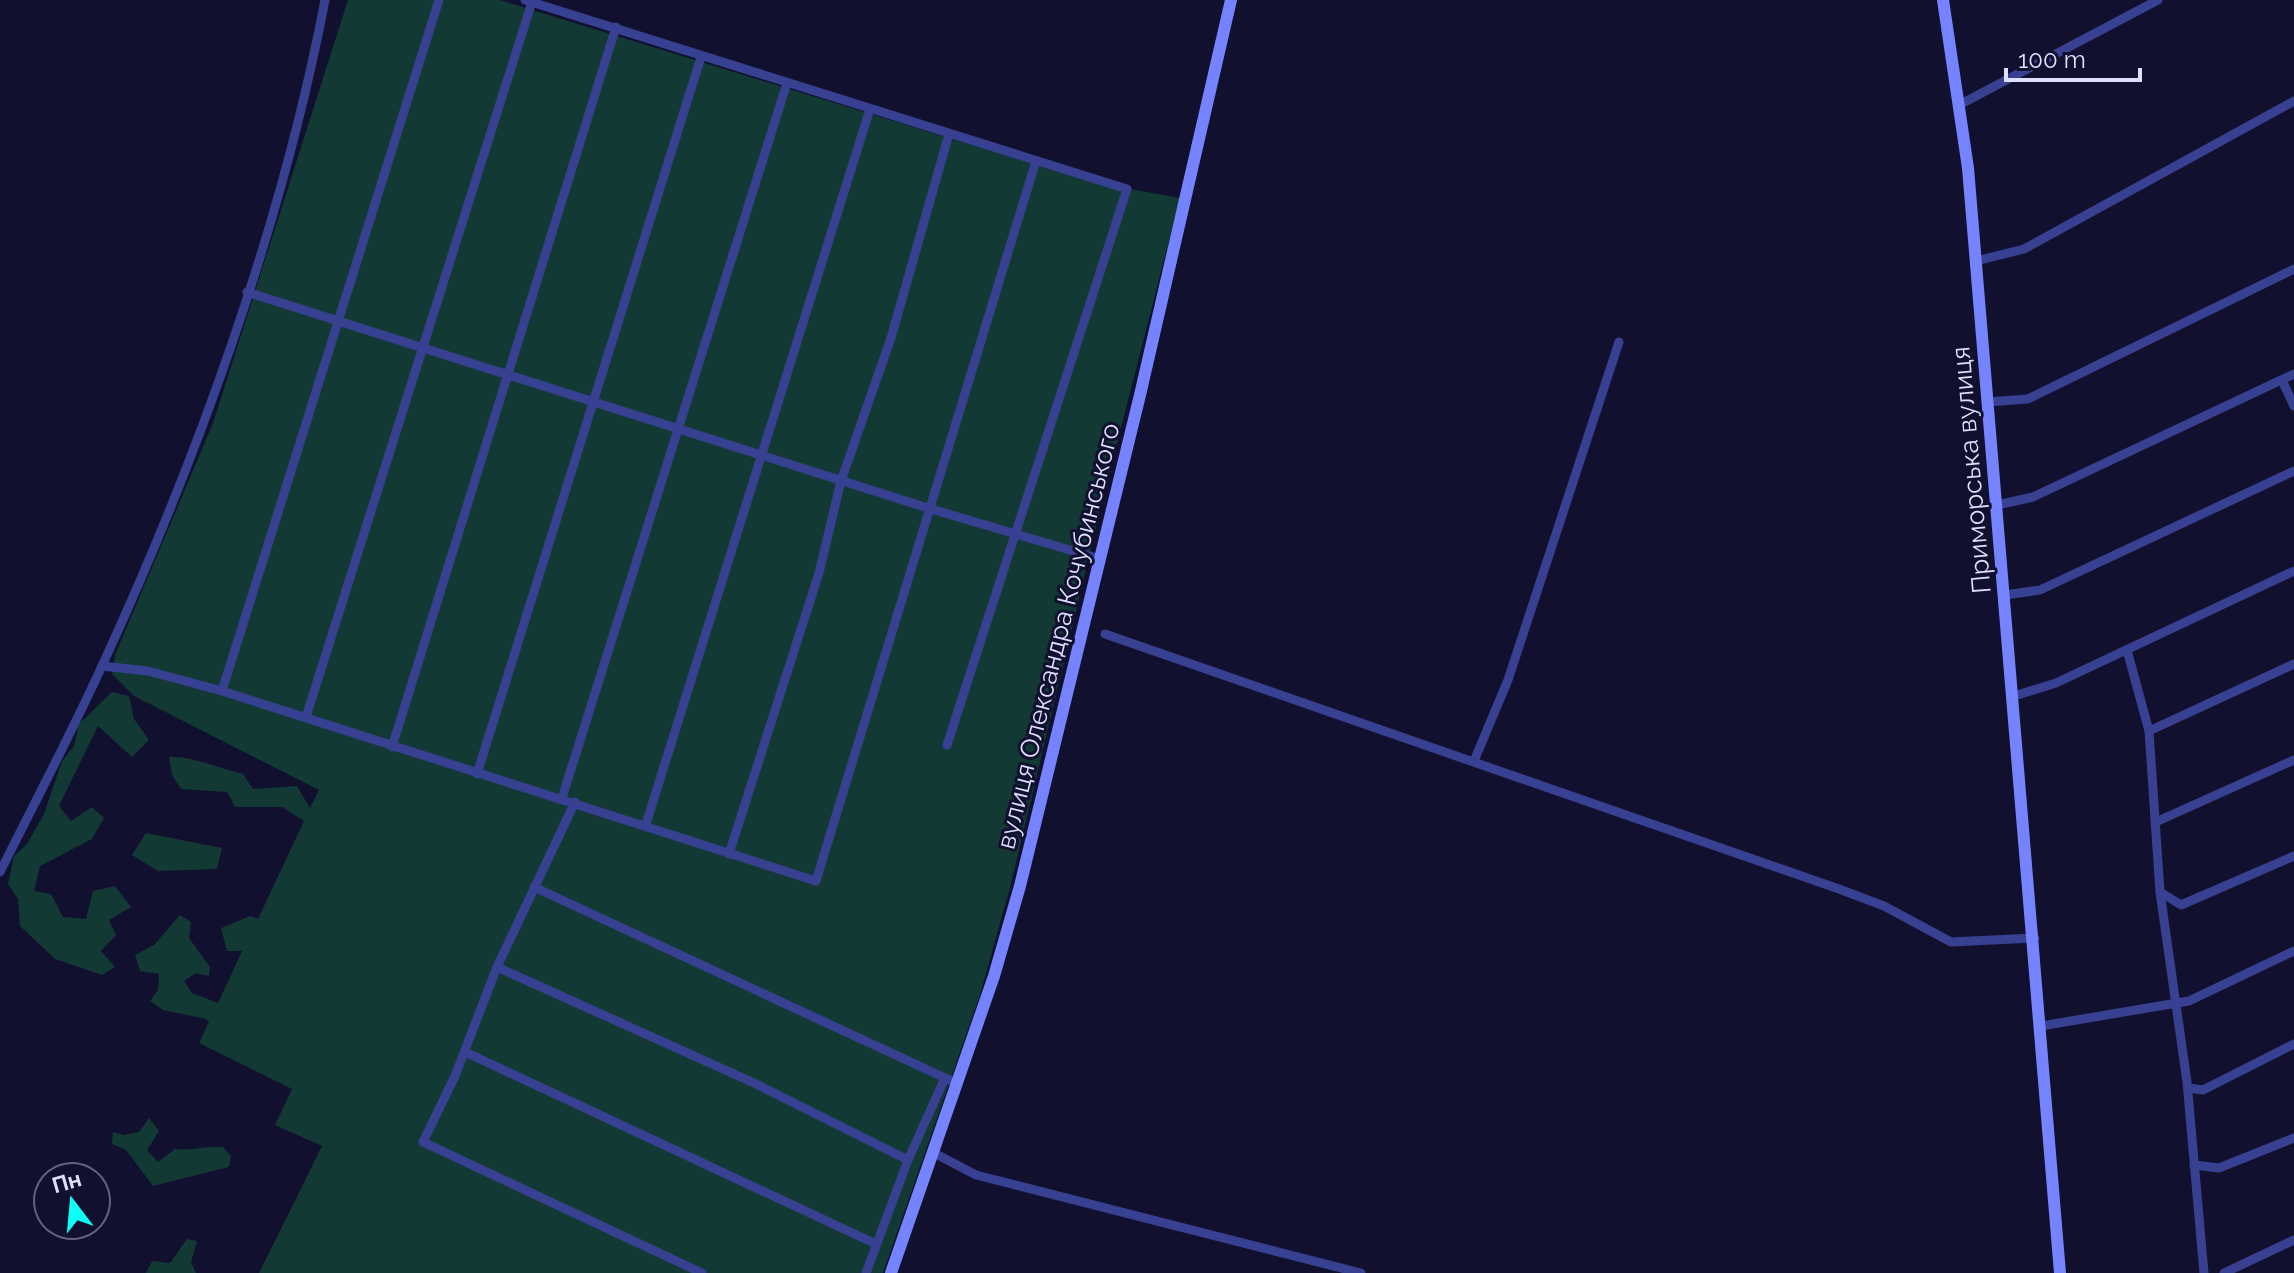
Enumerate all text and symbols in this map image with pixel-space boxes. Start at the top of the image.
scale bar [2006,32,2140,82]
text: 100 m [2018,45,2086,74]
street label: Приморська вулиця [1945,345,1997,595]
street label: вулиця Олександра Кочубинського [991,420,1125,852]
north arrow [32,1161,112,1241]
text: Пн [49,1165,84,1198]

